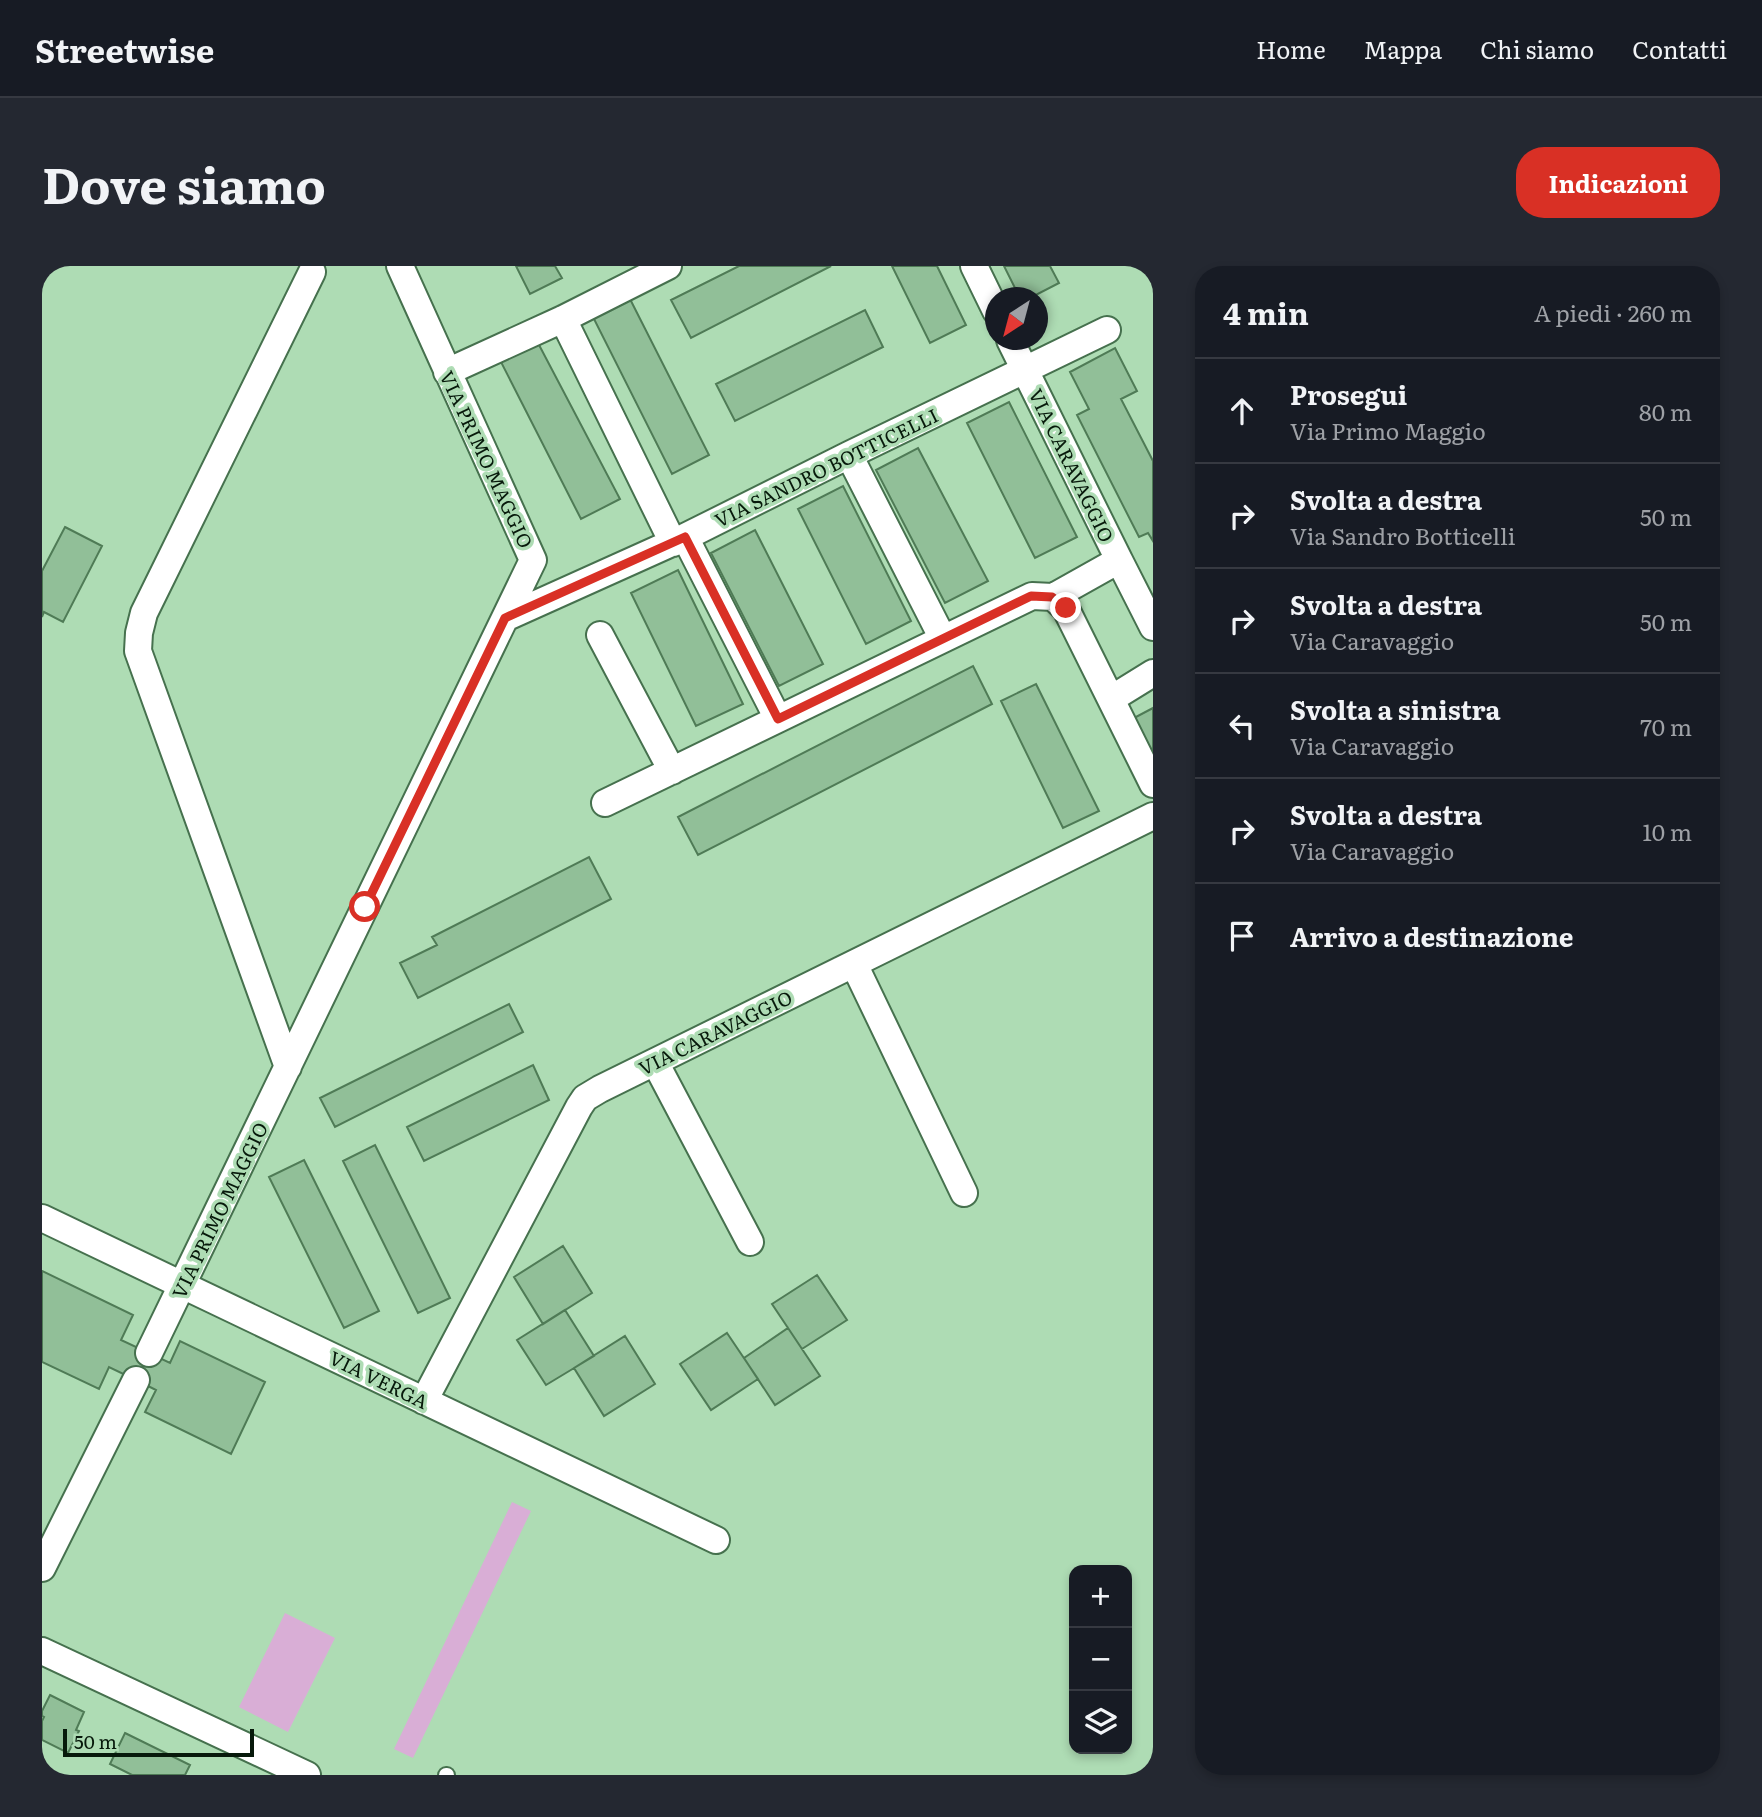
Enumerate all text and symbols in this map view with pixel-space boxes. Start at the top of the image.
text: Streetwise [35,24,214,73]
text: Home [1256,31,1326,66]
text: Mappa [1364,31,1442,66]
text: Chi siamo [1480,31,1594,66]
text: Contatti [1632,31,1727,66]
text: Dove siamo [42,146,326,219]
button: Indicazioni [1516,147,1720,218]
north arrow [985,287,1048,350]
text: 4 min [1223,290,1309,334]
text: A piedi · 260 m [1534,295,1692,329]
street label: VIA PRIMO MAGGIO [434,366,540,552]
text: Prosegui [1290,374,1407,413]
street label: VIA CARAVAGGIO [1023,383,1121,547]
icon: ahead [1223,392,1261,430]
text: 80 m [1639,394,1692,428]
street label: VIA SANDRO BOTTICELLI [709,401,943,533]
text: Via Primo Maggio [1290,413,1486,447]
text: Svolta a destra [1290,479,1482,518]
icon: right [1223,497,1261,535]
text: 50 m [1640,499,1692,533]
text: Via Sandro Botticelli [1290,518,1515,552]
text: Svolta a destra [1290,584,1482,623]
route end [1050,592,1081,623]
icon: right [1223,602,1261,640]
text: 50 m [1640,604,1692,638]
text: Via Caravaggio [1290,623,1454,657]
text: Svolta a sinistra [1290,689,1501,728]
icon: left [1223,707,1261,745]
text: 70 m [1640,709,1692,743]
text: Via Caravaggio [1290,728,1454,762]
text: Svolta a destra [1290,794,1482,833]
icon: right [1223,812,1261,850]
text: 10 m [1642,814,1692,848]
text: Via Caravaggio [1290,833,1454,867]
route start [349,891,380,922]
text: Arrivo a destinazione [1290,916,1574,955]
icon: arrive [1223,917,1261,955]
street label: VIA CARAVAGGIO [633,983,797,1081]
street label: VIA PRIMO MAGGIO [164,1117,274,1303]
street label: VIA VERGA [325,1343,433,1415]
map controls [1069,1565,1132,1754]
button: + [1069,1565,1132,1628]
button: − [1069,1628,1132,1691]
button: layers [1069,1691,1132,1754]
scale bar [63,1726,254,1758]
text: 50 m [74,1727,117,1755]

